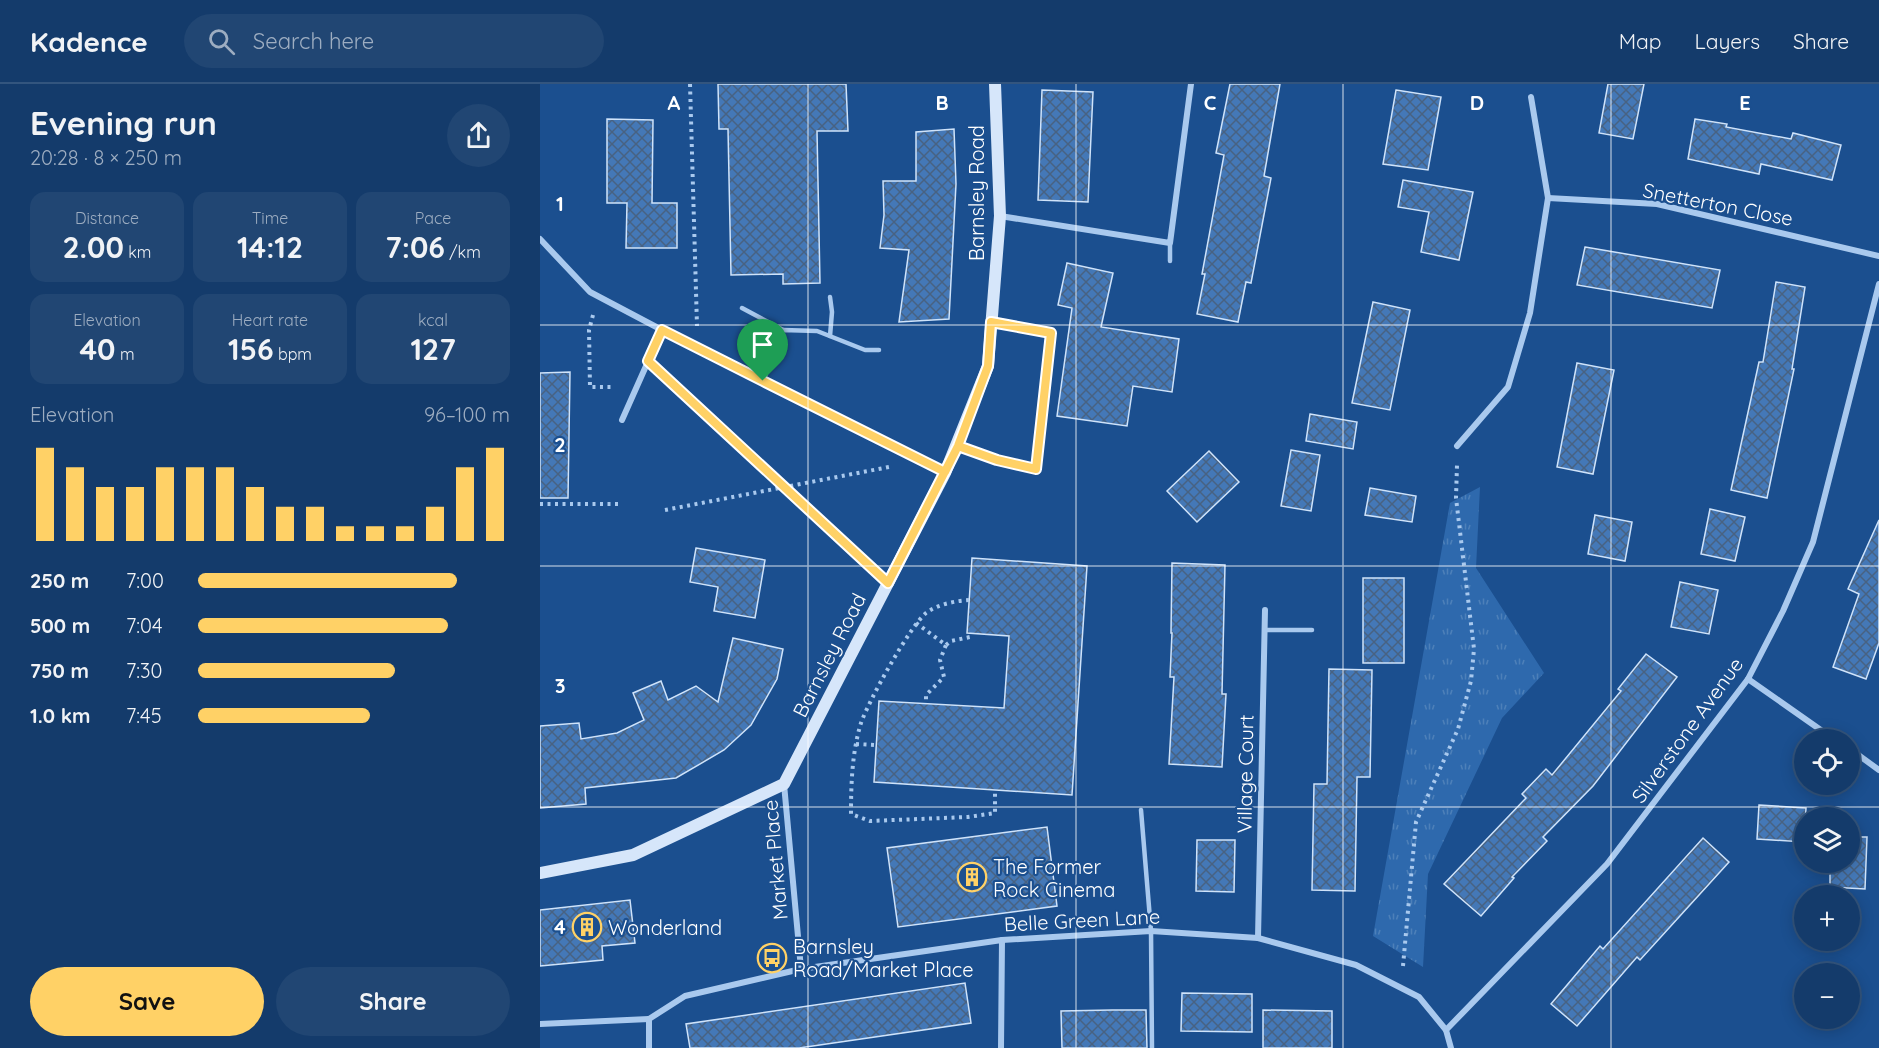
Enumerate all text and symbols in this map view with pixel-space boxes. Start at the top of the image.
search box [184,14,604,68]
text: Kadence [30,24,148,59]
icon: search [205,25,238,58]
text: Search here [253,27,374,55]
text: Map [1619,28,1662,54]
text: Layers [1695,28,1760,54]
text: Share [1793,28,1849,54]
text: A [668,90,681,115]
text: B [935,90,949,115]
text: C [1204,90,1217,115]
text: D [1470,90,1484,115]
text: E [1739,90,1751,115]
text: Evening run [30,102,217,143]
button: share [447,104,510,167]
street label: Barnsley Road [964,125,989,261]
text: 20:28 · 8 × 250 m [30,145,182,170]
street label: Snetterton Close [1641,177,1795,231]
text: 1 [556,191,564,216]
text: Distance [75,208,139,228]
text: Time [252,208,288,228]
text: Pace [415,208,451,228]
text: 2.00 [63,228,124,266]
text: 14:12 [237,228,303,266]
text: 7:06 [385,228,445,266]
text: km [124,242,151,262]
text: /km [445,242,481,262]
text: Elevation [73,310,141,330]
text: Heart rate [232,310,308,330]
text: kcal [418,310,448,330]
pin [737,319,788,381]
icon: arrive [746,328,779,361]
text: 40 [79,330,116,368]
text: 156 [228,330,274,368]
text: 127 [410,330,456,368]
text: m [116,344,135,364]
text: bpm [274,344,312,364]
text: Elevation [30,402,114,427]
text: 96–100 m [424,402,510,427]
text: 2 [554,432,566,457]
text: 250 m [30,568,89,593]
text: 7:00 [126,568,164,593]
street label: Barnsley Road [787,589,871,721]
text: 500 m [30,613,90,638]
text: 7:04 [126,613,162,638]
street label: Silverstone Avenue [1626,652,1748,808]
text: 750 m [30,658,89,683]
text: 7:30 [126,658,162,683]
text: 3 [555,673,565,698]
text: 1.0 km [30,703,90,728]
text: 7:45 [126,703,162,728]
street label: Village Court [1231,714,1259,834]
map controls [1794,729,1860,1029]
button: locate [1794,729,1860,795]
street label: Market Place [757,799,793,921]
button: layers [1794,807,1860,873]
place label: The Former Rock Cinema [993,854,1115,902]
building icon: The Former Rock Cinema [956,861,988,893]
button: + [1794,885,1860,951]
street label: Belle Green Lane [1003,903,1161,937]
building icon: Wonderland [571,911,603,943]
text: 4 [554,914,566,939]
place label: Wonderland [608,915,722,940]
place label: Barnsley Road/Market Place [793,934,974,982]
bus stop icon: Barnsley Road/Market Place [756,942,788,974]
button: − [1794,963,1860,1029]
button: Save [30,967,264,1036]
button: Share [276,967,510,1036]

